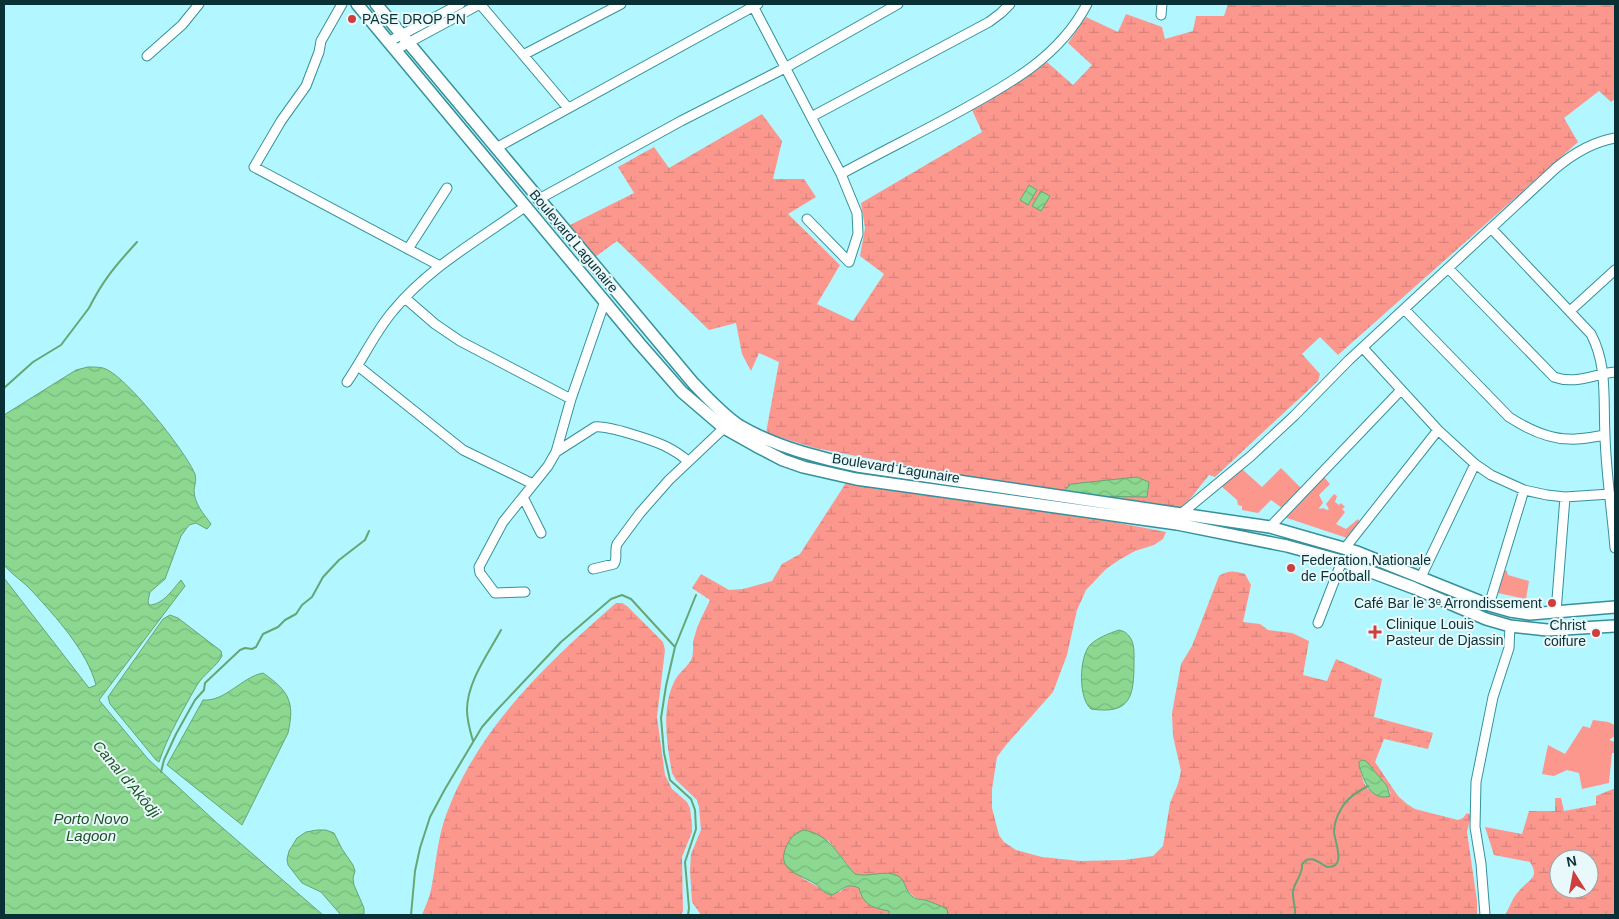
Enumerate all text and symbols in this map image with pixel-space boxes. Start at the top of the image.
place label: PASE DROP PN [362,11,466,27]
marker: PASE DROP PN [346,13,358,25]
street label: Boulevard Lagunaire [526,186,622,296]
street label: Boulevard Lagunaire [831,450,961,486]
place label: Federation Nationale de Football [1301,552,1431,584]
marker: Federation Nationale de Football [1285,562,1297,574]
place label: Café Bar le 3ᵉ Arrondissement [1354,595,1542,611]
marker: Café Bar le 3ᵉ Arrondissement [1546,597,1558,609]
place label: Clinique Louis Pasteur de Djassin [1386,616,1504,648]
place label: Christ coifure [1544,617,1586,649]
marker: Clinique Louis Pasteur de Djassin [1368,625,1382,639]
marker: Christ coifure [1590,627,1602,639]
water label: Canal d'Akôdji [90,737,165,822]
water label: Porto Novo Lagoon [53,810,129,844]
north arrow [1549,849,1599,899]
text: N [1565,852,1578,870]

